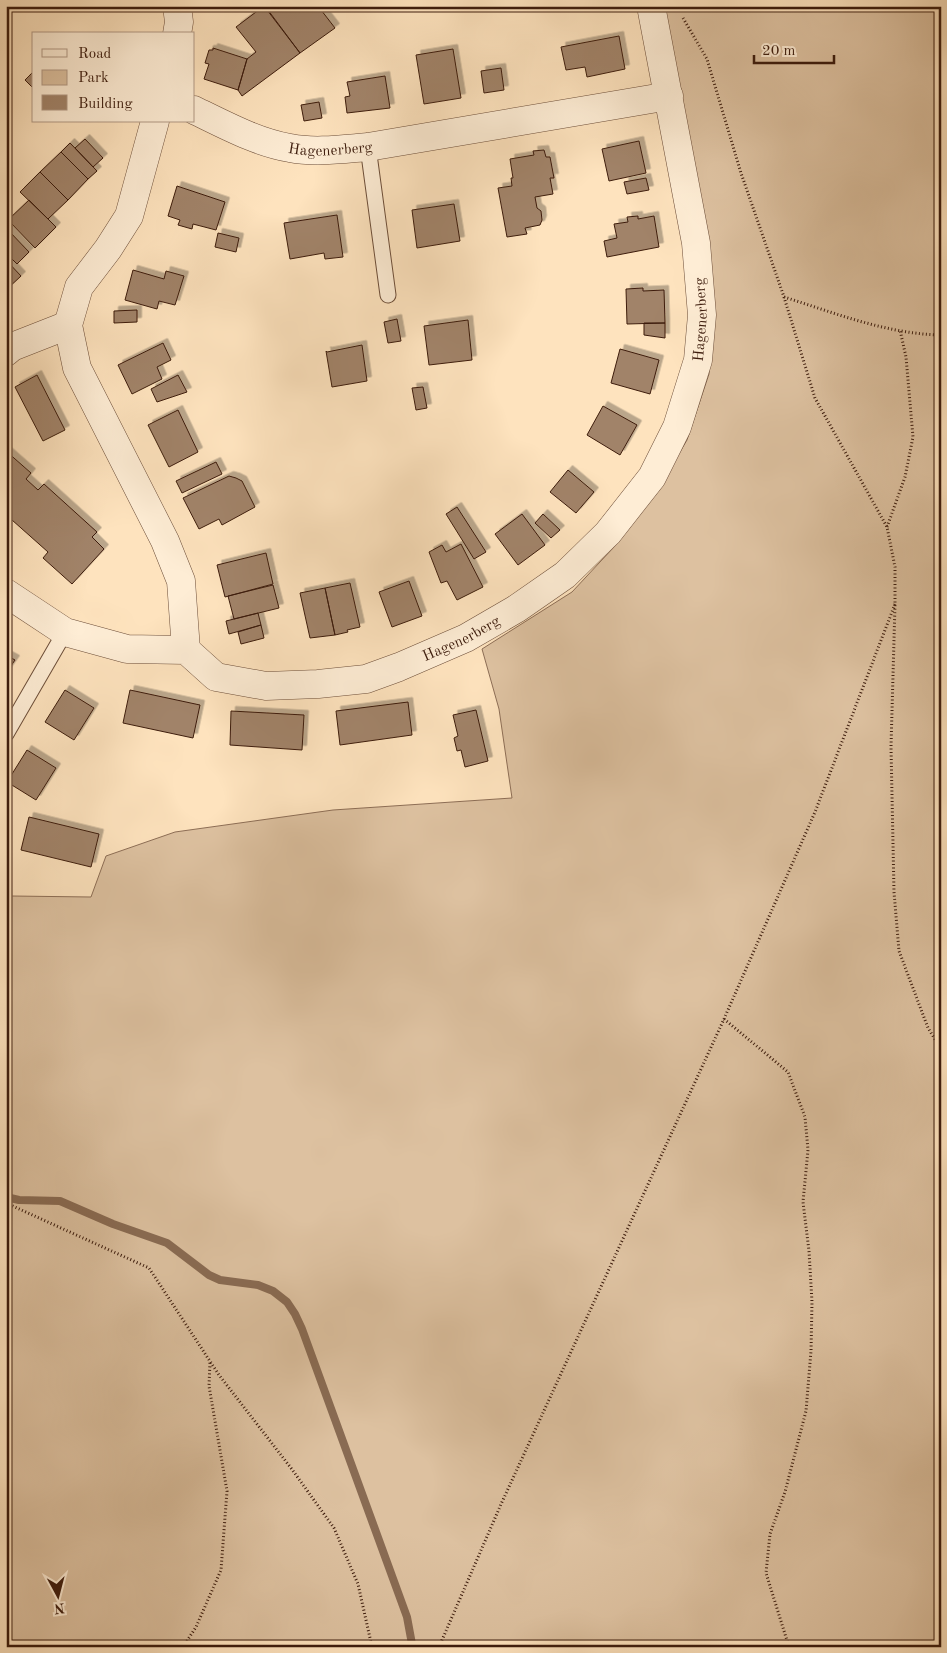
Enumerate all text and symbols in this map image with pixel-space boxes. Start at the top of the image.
legend [32,32,195,122]
scale bar [754,32,834,64]
text: 20 m [762,44,796,59]
text: Road [78,47,112,62]
text: Park [78,71,109,86]
text: Building [78,97,133,112]
street label: Hagenerberg [287,140,374,159]
street label: Hagenerberg [692,277,711,362]
street label: Hagenerberg [421,614,503,665]
north arrow [32,1570,82,1620]
text: N [53,1600,66,1616]

